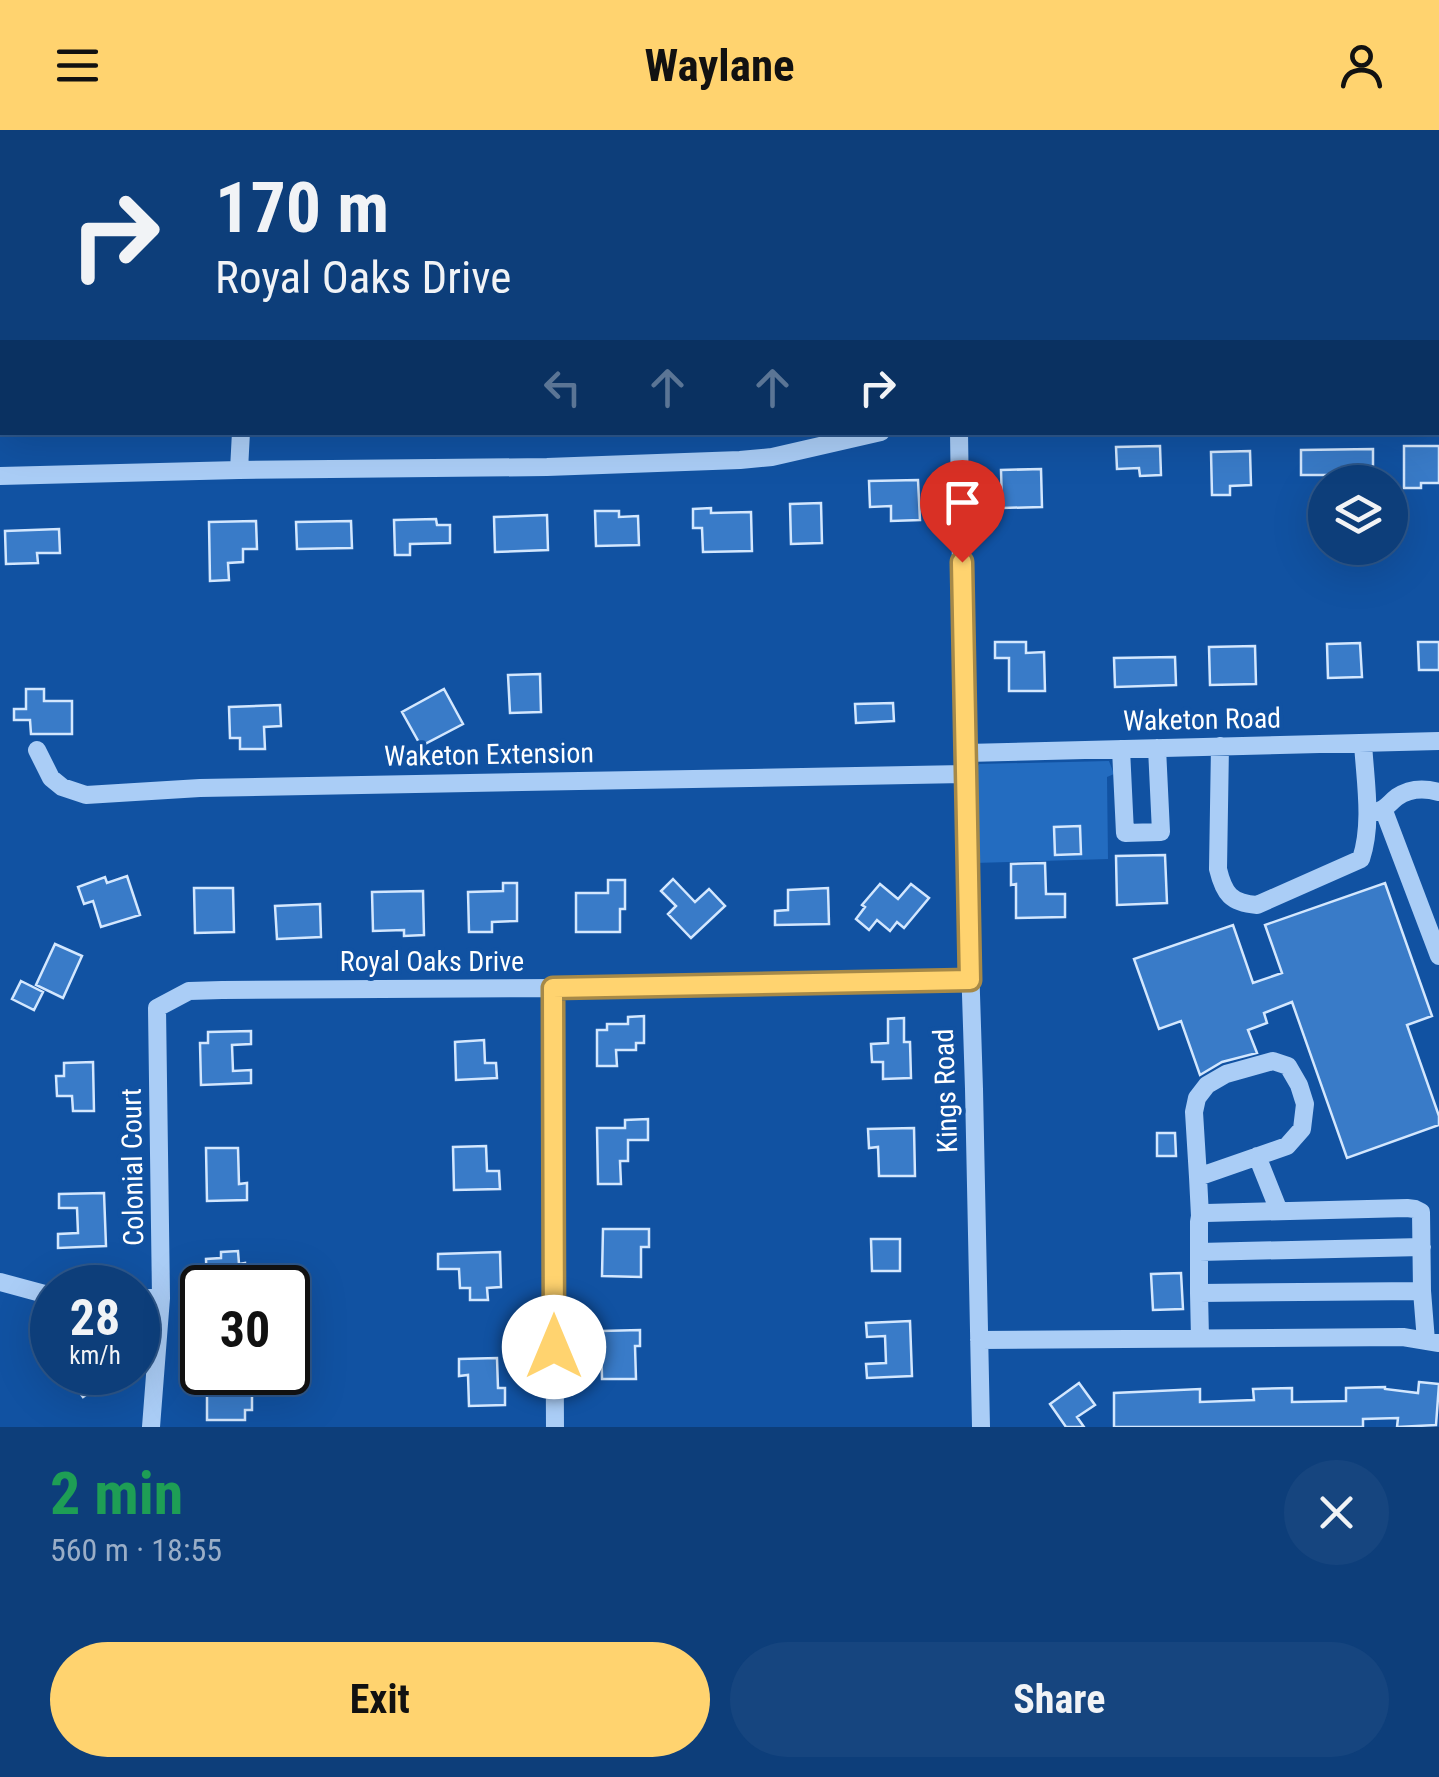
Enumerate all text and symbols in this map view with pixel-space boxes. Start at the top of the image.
icon: menu [50,38,105,93]
icon: person [1334,38,1389,93]
text: Waylane [644,39,795,92]
text: 170 m [215,167,389,249]
icon: right [50,170,180,300]
text: Royal Oaks Drive [215,251,511,304]
icon: left [535,360,590,415]
icon: ahead [640,360,695,415]
icon: ahead [745,360,800,415]
icon: right [850,360,905,415]
pin [920,460,1005,563]
map controls [1308,465,1408,565]
button: layers [1308,465,1408,565]
icon: arrive [935,475,990,530]
street label: Waketon Road [1123,702,1281,737]
street label: Waketon Extension [384,736,594,773]
street label: Royal Oaks Drive [340,945,524,978]
street label: Kings Road [927,1028,964,1154]
street label: Colonial Court [115,1088,150,1246]
speed limit sign: 30 [180,1265,310,1395]
text: 28 [70,1289,120,1347]
position arrow [502,1295,606,1399]
text: km/h [69,1341,121,1370]
text: 2 min [50,1458,183,1529]
button: close [1284,1460,1389,1565]
text: 560 m · 18:55 [50,1531,222,1569]
button: Exit [50,1642,710,1757]
button: Share [730,1642,1389,1757]

